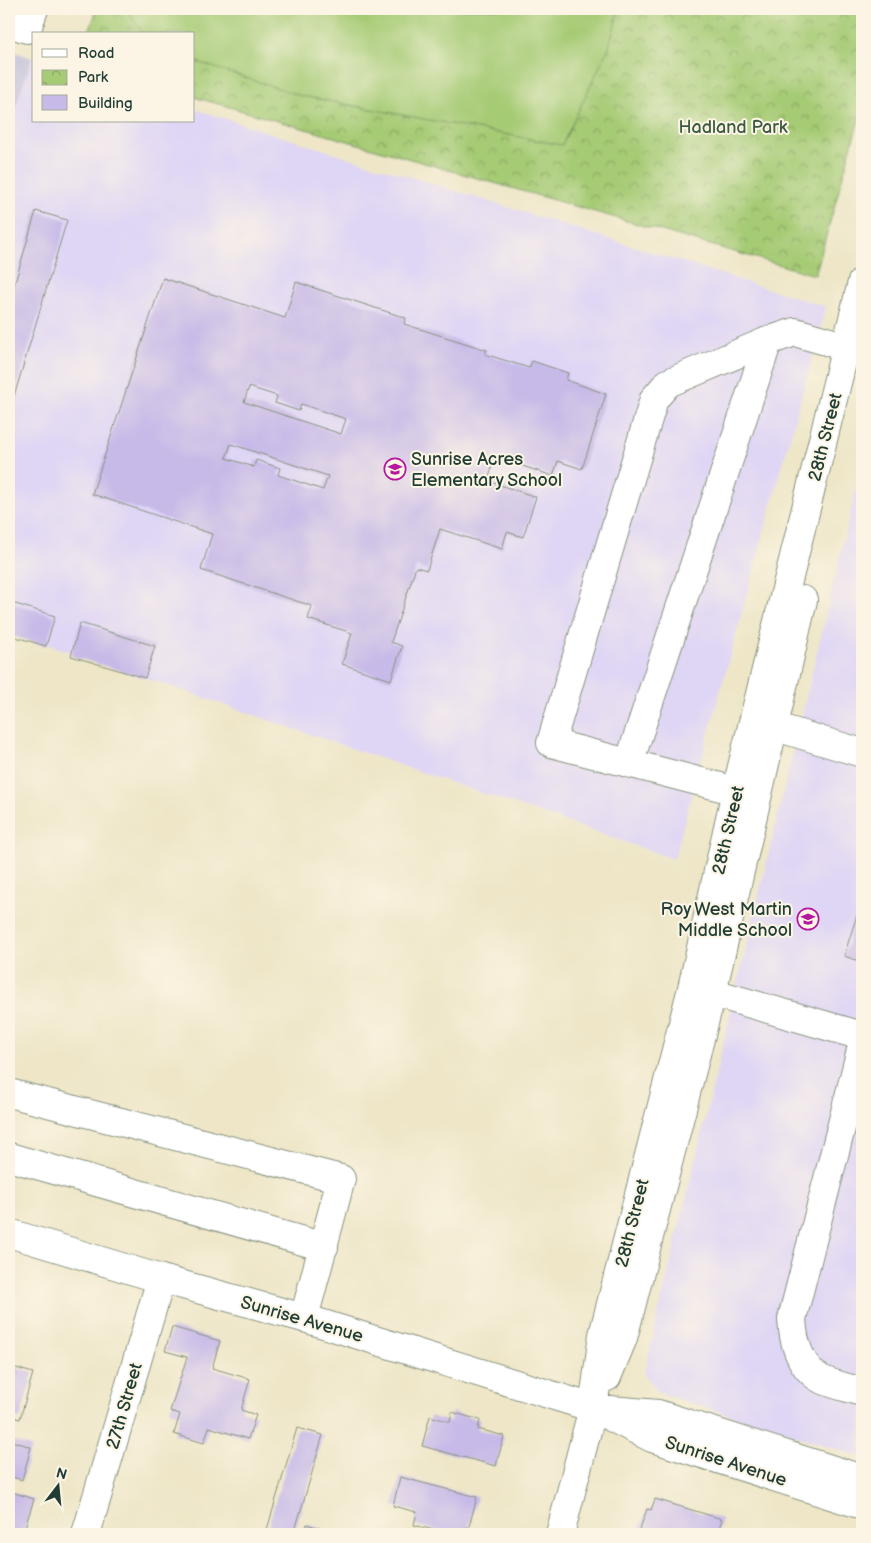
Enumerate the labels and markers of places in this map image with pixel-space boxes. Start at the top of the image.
place label: Sunrise Acres Elementary School [411,449,562,491]
school or university icon: Sunrise Acres Elementary School [383,457,407,481]
place label: Roy West Martin Middle School [660,899,792,941]
school or university icon: Roy West Martin Middle School [796,907,820,931]

